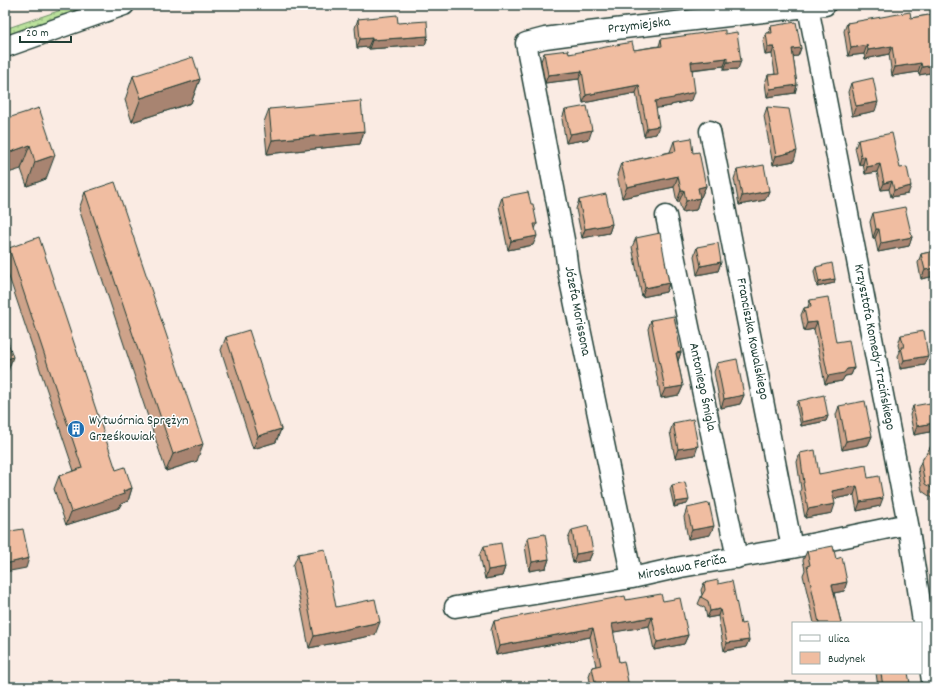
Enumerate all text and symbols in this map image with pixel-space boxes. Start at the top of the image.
street label: Przymiejska [607,12,672,40]
scale bar [20,18,71,44]
text: 20 m [26,25,49,42]
street label: Krzysztofa Komedy-Trzcińskiego [848,262,900,432]
street label: Józefa Morissona [559,265,596,358]
street label: Franciszka Kowalskiego [730,276,774,402]
street label: Antoniego Śmigla [683,341,721,434]
place label: Wytwórnia Sprężyn Grześkowiak [89,411,189,447]
building icon: Wytwórnia Sprężyn Grześkowiak [66,419,86,439]
street label: Mirosława Feriča [636,550,728,586]
legend [792,622,922,674]
text: Ulica [828,631,850,648]
text: Budynek [828,651,865,668]

